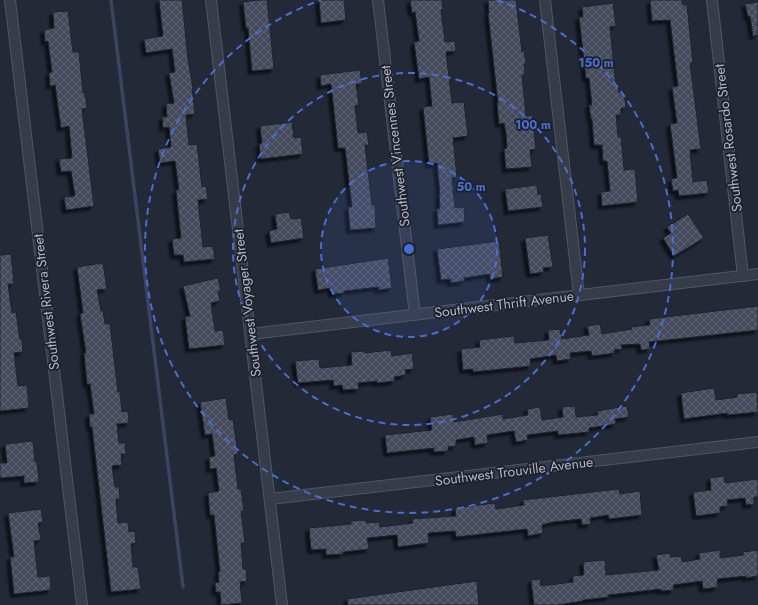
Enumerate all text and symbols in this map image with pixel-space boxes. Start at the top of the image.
text: 150 m [578,54,614,72]
street label: Southwest Rosardo Street [709,62,747,213]
street label: Southwest Vincennes Street [375,64,415,228]
text: 100 m [515,116,551,134]
text: 50 m [456,178,486,196]
street label: Southwest Voyager Street [228,227,266,378]
street label: Southwest Rivera Street [28,232,64,371]
centre of rings [402,242,416,256]
street label: Southwest Thrift Avenue [433,286,575,322]
street label: Southwest Trouville Avenue [434,451,594,491]

